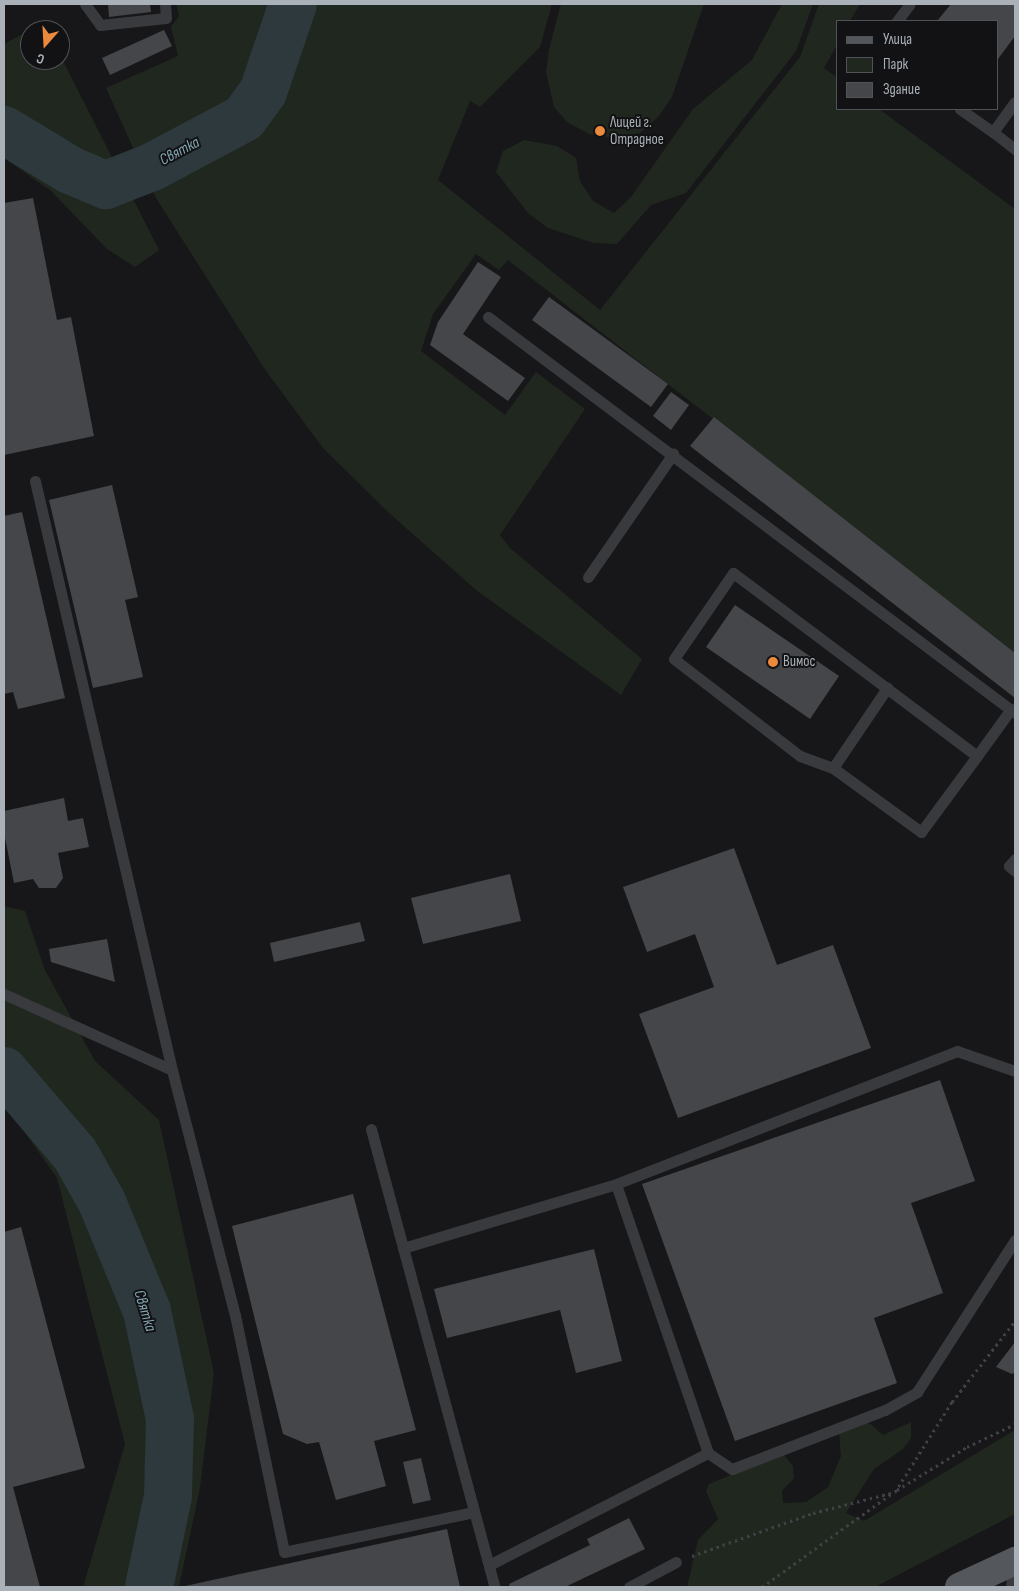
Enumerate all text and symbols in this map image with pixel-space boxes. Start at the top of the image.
north arrow [20,20,70,70]
legend [836,20,999,110]
text: Улица [883,30,912,49]
text: С [34,50,46,68]
text: Парк [883,55,908,74]
text: Здание [883,80,920,99]
place label: Лицей г. Отрадное [610,113,664,148]
marker: Лицей г. Отрадное [594,125,606,137]
water label: Святка [157,134,203,170]
place label: Вимос [783,653,815,671]
marker: Вимос [767,656,779,668]
water label: Святка [129,1288,159,1334]

